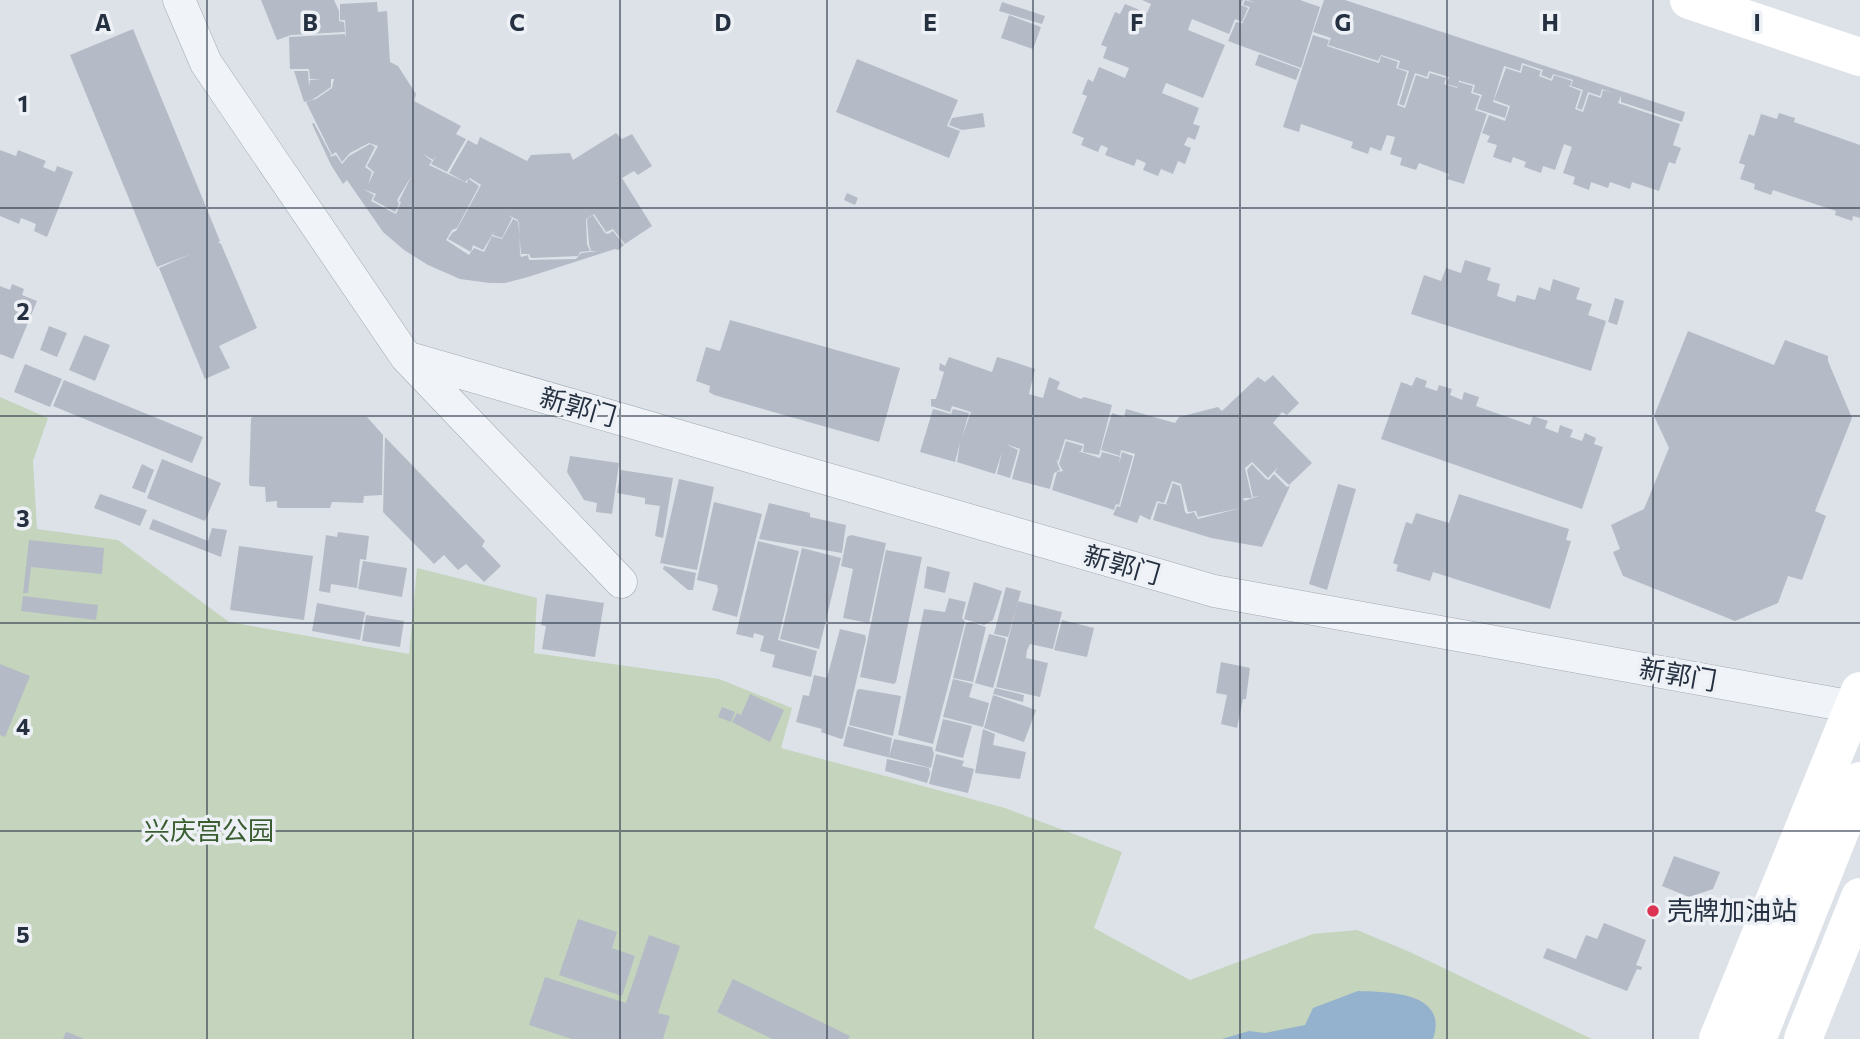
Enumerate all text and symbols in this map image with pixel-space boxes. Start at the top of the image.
text: A [95,8,112,36]
text: B [302,8,318,36]
text: C [509,8,525,36]
text: D [715,8,732,36]
text: E [923,8,937,36]
text: F [1130,8,1144,36]
text: G [1335,8,1351,36]
text: H [1541,8,1559,36]
text: I [1753,8,1761,36]
text: 1 [18,89,28,117]
text: 2 [16,297,30,325]
street label: 新郭门 [537,380,620,431]
text: 3 [16,504,30,532]
street label: 新郭门 [1081,538,1164,589]
street label: 新郭门 [1637,651,1719,696]
text: 4 [16,712,30,740]
park label: 兴庆宫公园 [144,814,274,845]
place label: 壳牌加油站 [1667,894,1797,925]
marker: 壳牌加油站 [1645,903,1661,919]
text: 5 [16,920,30,948]

